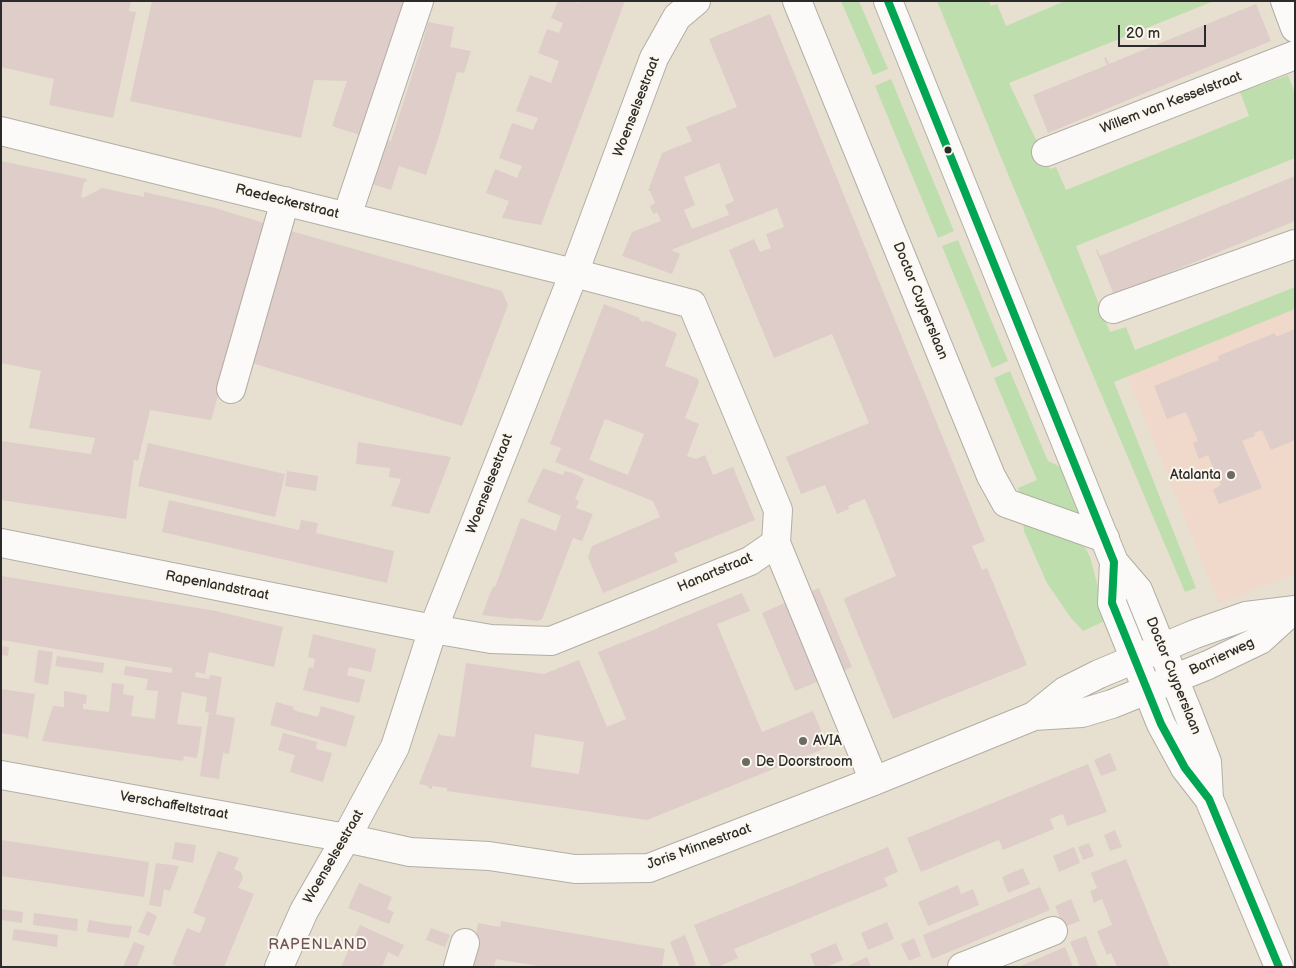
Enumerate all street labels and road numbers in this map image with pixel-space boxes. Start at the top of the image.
street label: Woenselsestraat [610,55,664,159]
street label: Willem van Kesselstraat [1098,68,1244,138]
street label: Raedeckerstraat [234,181,340,223]
street label: Doctor Cuyperslaan [889,240,951,362]
street label: Woenselsestraat [463,432,517,536]
street label: Hanartstraat [675,550,755,596]
street label: Rapenlandstraat [164,568,270,604]
street label: Doctor Cuyperslaan [1142,615,1204,737]
street label: Barrierweg [1187,635,1257,679]
street label: Verschaffeltstraat [118,788,230,824]
street label: Woenselsestraat [300,807,368,907]
street label: Joris Minnestraat [645,820,753,874]

